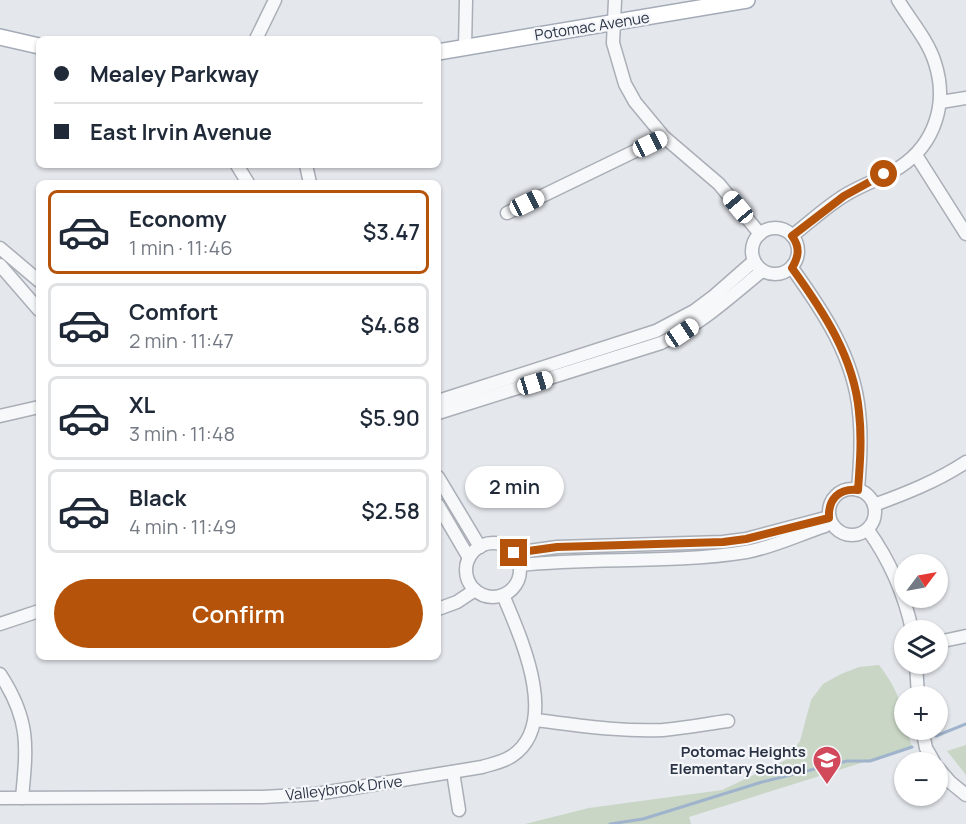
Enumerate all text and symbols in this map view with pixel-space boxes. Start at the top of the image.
street label: Potomac Avenue [533,7,651,45]
text: Mealey Parkway [90,59,259,89]
text: East Irvin Avenue [90,117,272,147]
car [630,128,670,160]
route start [870,160,897,187]
car [507,187,547,219]
car [720,187,756,227]
text: Economy [129,204,227,234]
icon: car [57,205,111,259]
text: $3.47 [363,217,420,247]
text: 1 min · 11:46 [129,234,233,261]
text: Comfort [129,297,218,327]
icon: car [57,298,111,352]
text: $4.68 [360,310,420,340]
car [662,315,702,351]
text: 2 min · 11:47 [129,327,234,354]
car [515,369,555,397]
text: XL [129,390,155,420]
icon: car [57,391,111,445]
text: $5.90 [360,403,420,433]
text: 3 min · 11:48 [129,420,235,447]
callout: 2 min [464,466,564,508]
text: 2 min [489,473,540,500]
text: Black [129,483,186,513]
icon: car [57,484,111,538]
text: $2.58 [361,496,420,526]
text: 4 min · 11:49 [129,513,236,540]
route end [500,539,527,566]
north arrow [894,554,948,608]
map controls [894,554,948,806]
button: Confirm [54,579,423,648]
button: layers [894,620,948,674]
button: + [894,686,948,740]
place label: Potomac Heights Elementary School [670,741,806,779]
school or university icon: Potomac Heights Elementary School [811,744,843,786]
button: − [894,752,948,806]
street label: Valleybrook Drive [284,770,404,806]

